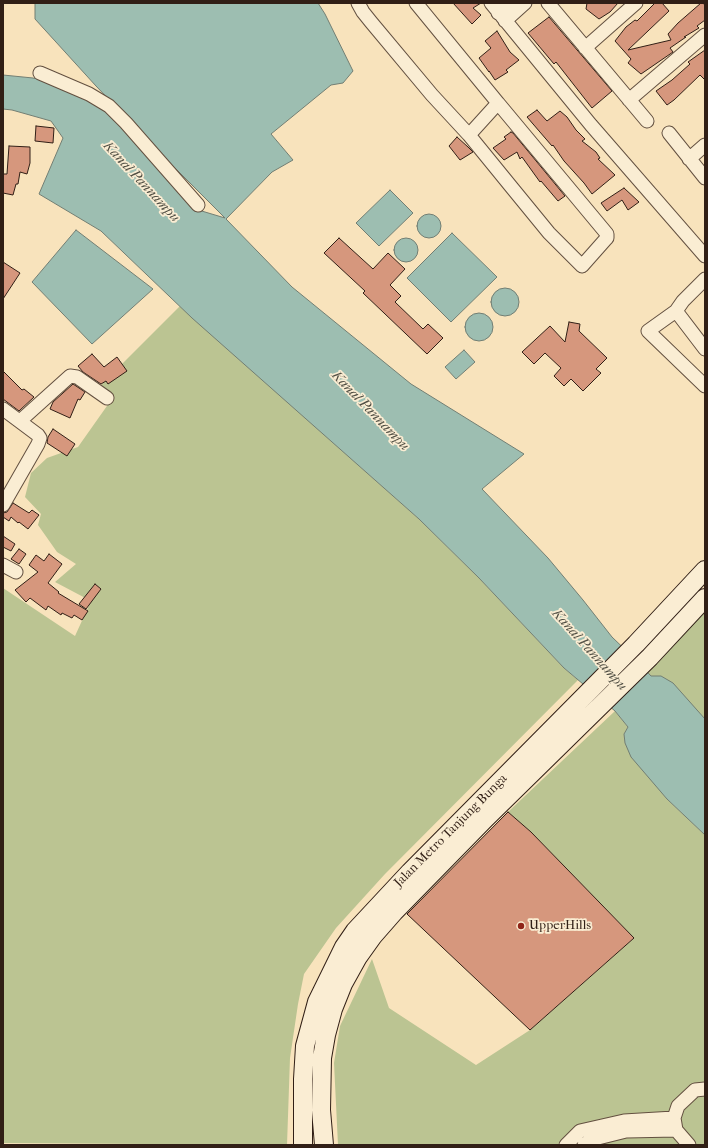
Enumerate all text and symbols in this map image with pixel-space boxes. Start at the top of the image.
water label: Kanal Pannampu [99,138,183,226]
water label: Kanal Pannampu [328,368,412,454]
water label: Kanal Pannampu [548,606,630,694]
street label: Jalan Metro Tanjung Bunga [391,771,511,891]
place label: UpperHills [529,918,591,934]
marker: UpperHills [516,921,526,931]

